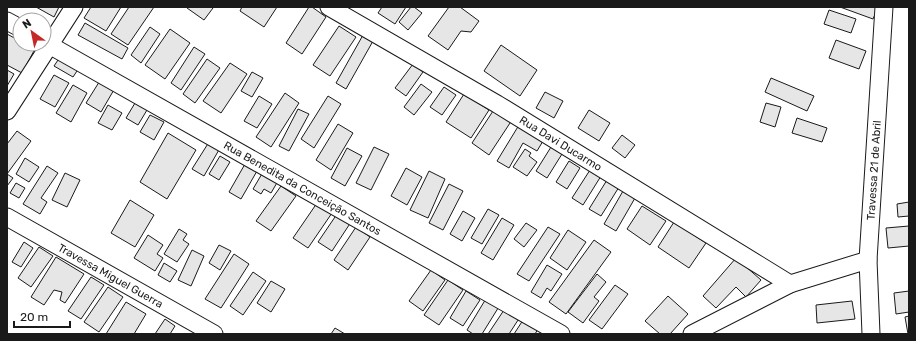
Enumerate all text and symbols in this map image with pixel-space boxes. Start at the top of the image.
north arrow [12,12,52,52]
text: N [20,16,34,32]
street label: Rua Davi Ducarmo [517,113,604,174]
street label: Travessa 21 de Abril [865,120,884,221]
street label: Rua Benedita da Conceição Santos [221,139,384,238]
street label: Travessa Miguel Guerra [56,241,165,311]
scale bar [14,303,70,329]
text: 20 m [20,310,48,324]

